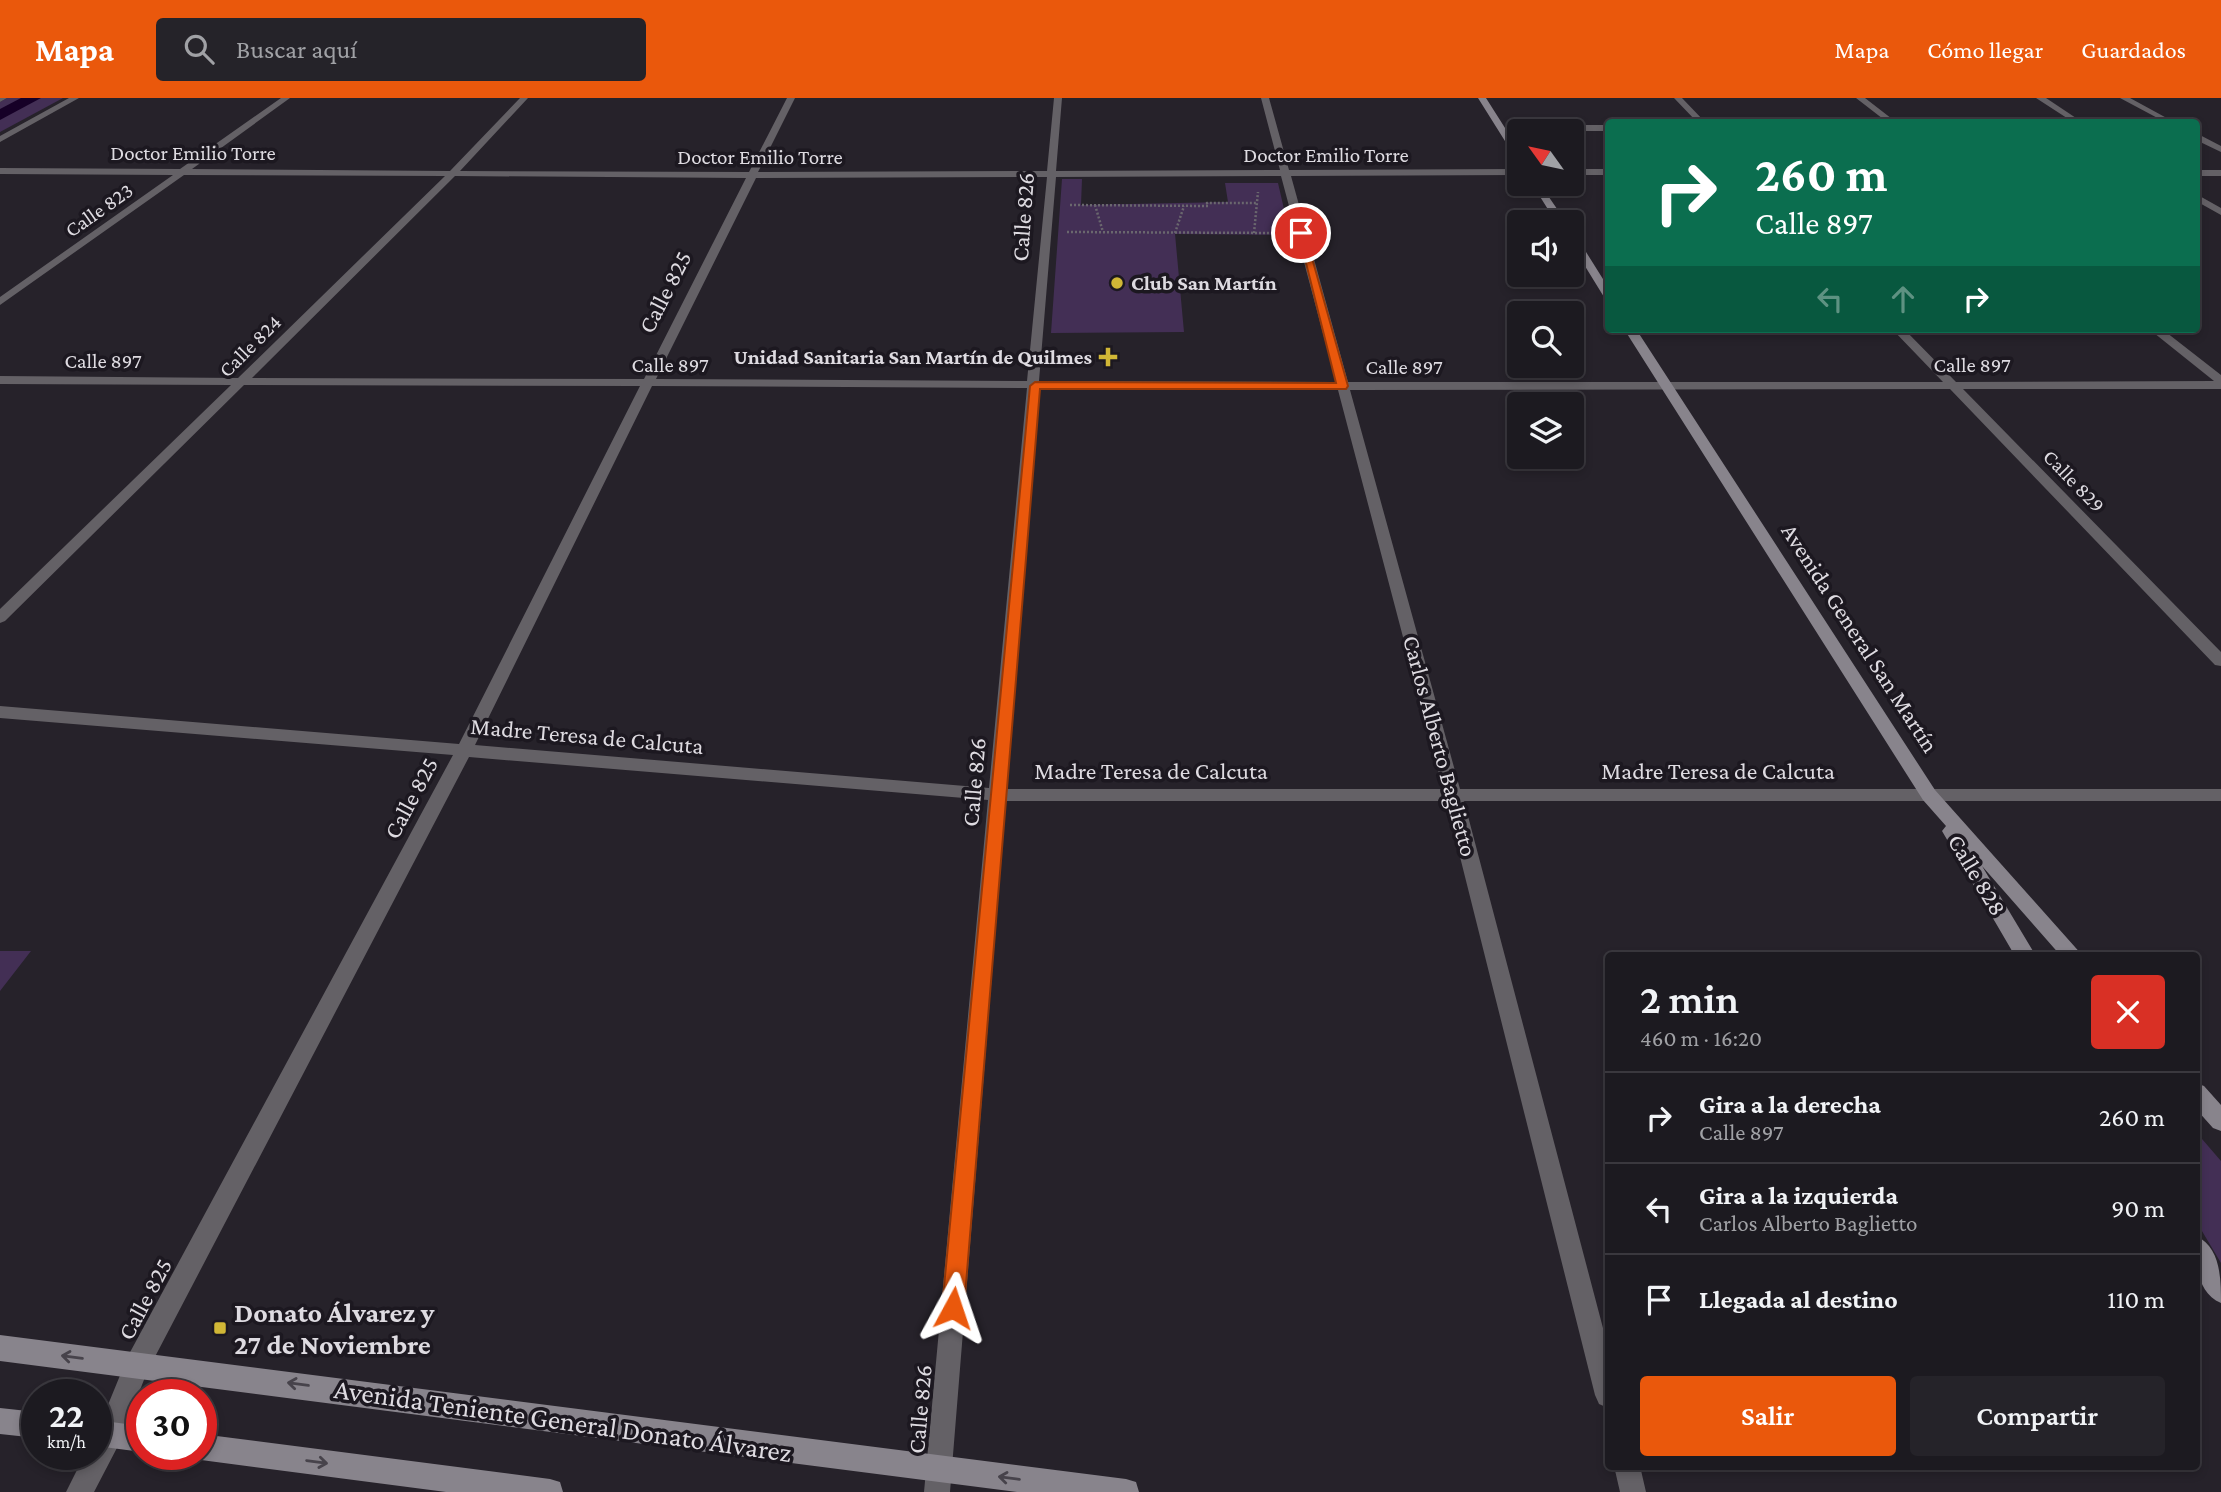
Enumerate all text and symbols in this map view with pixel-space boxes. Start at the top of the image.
search box [156,18,646,81]
icon: search [180,30,218,68]
text: Mapa [35,31,114,68]
text: Buscar aquí [236,35,357,64]
text: Mapa [1835,36,1889,63]
text: Cómo llegar [1927,36,2043,63]
text: Guardados [2081,36,2186,63]
north arrow [1507,119,1584,196]
map controls [1507,119,1584,469]
street label: Doctor Emilio Torre [110,141,276,165]
street label: Doctor Emilio Torre [1243,143,1409,167]
street label: Doctor Emilio Torre [677,145,843,169]
icon: right [1640,147,1731,238]
text: 260 m [1755,147,1887,202]
street label: Calle 826 [1006,172,1039,262]
street label: Calle 823 [60,178,138,242]
pin [1271,203,1331,263]
text: Calle 897 [1755,205,1873,241]
button: sound [1507,210,1584,287]
icon: arrive [1282,214,1320,252]
street label: Calle 825 [632,246,697,337]
place label: Club San Martín [1131,271,1277,295]
marker: Club San Martín [1109,275,1125,291]
icon: left [1811,280,1849,318]
icon: ahead [1884,280,1922,318]
icon: right [1957,280,1995,318]
button: search [1507,301,1584,378]
street label: Calle 824 [214,310,286,382]
place label: Unidad Sanitaria San Martín de Quilmes [733,345,1092,369]
marker: Unidad Sanitaria San Martín de Quilmes [1098,347,1118,367]
street label: Calle 897 [64,349,142,373]
street label: Calle 897 [631,353,709,377]
street label: Calle 897 [1933,353,2011,377]
street label: Calle 897 [1365,355,1443,379]
button: layers [1507,392,1584,469]
street label: Calle 829 [2038,445,2110,517]
street label: Avenida General San Martín [1776,518,1945,757]
street label: Carlos Alberto Baglietto [1398,632,1483,859]
street label: Madre Teresa de Calcuta [469,712,705,759]
street label: Calle 826 [956,736,991,828]
street label: Calle 825 [378,752,443,843]
street label: Madre Teresa de Calcuta [1034,757,1268,784]
street label: Madre Teresa de Calcuta [1601,757,1835,784]
street label: Calle 828 [1943,829,2012,920]
text: 2 min [1640,975,1739,1022]
button: close [2091,975,2165,1049]
text: 460 m · 16:20 [1640,1025,1762,1051]
text: Gira a la derecha [1699,1090,1881,1119]
icon: right [1640,1099,1678,1137]
text: 260 m [2099,1103,2165,1132]
text: Calle 897 [1699,1119,1784,1145]
text: Gira a la izquierda [1699,1181,1898,1210]
icon: left [1640,1190,1678,1228]
text: 90 m [2111,1194,2165,1223]
text: Carlos Alberto Baglietto [1699,1210,1917,1236]
street label: Calle 825 [112,1253,177,1344]
position arrow [916,1271,990,1345]
icon: arrive [1640,1281,1678,1319]
text: Llegada al destino [1699,1285,1898,1314]
text: 110 m [2107,1285,2165,1314]
place label: Donato Álvarez y 27 de Noviembre [234,1297,435,1360]
marker: Donato Álvarez y 27 de Noviembre [212,1320,228,1336]
one-way arrow [61,1350,84,1363]
street label: Calle 826 [902,1363,937,1455]
street label: Avenida Teniente General Donato Álvarez [332,1373,794,1468]
button: Salir [1640,1376,1896,1456]
button: Compartir [1910,1376,2165,1456]
one-way arrow [287,1378,310,1391]
speed limit sign: 30 [126,1379,217,1470]
text: 22 [49,1396,84,1435]
text: km/h [47,1432,86,1452]
one-way arrow [306,1456,328,1469]
one-way arrow [998,1472,1021,1485]

